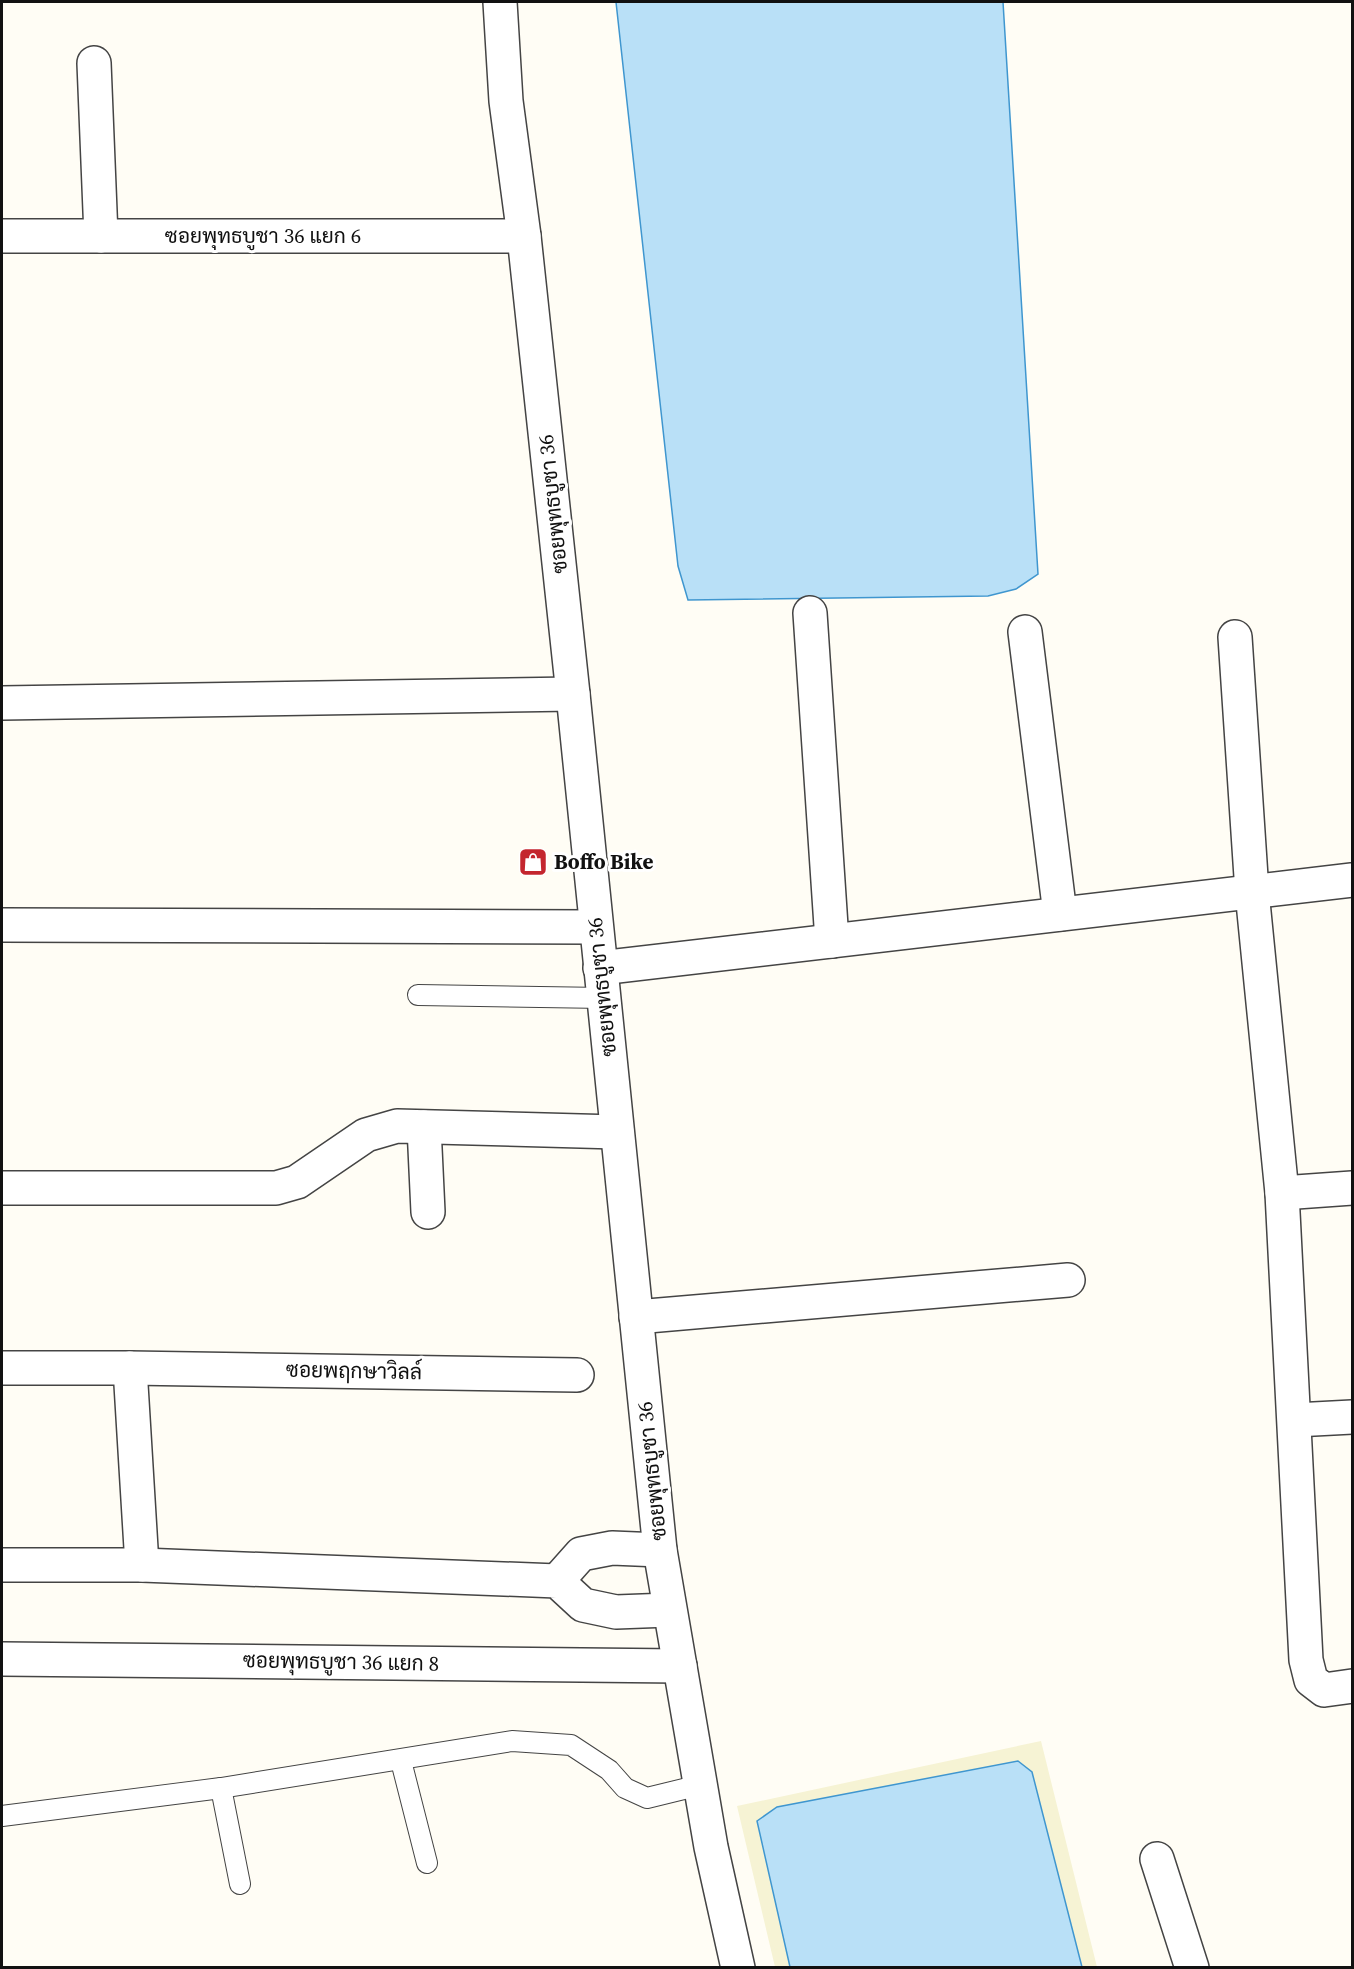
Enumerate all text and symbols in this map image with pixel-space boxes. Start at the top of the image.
street label: ซอยพุทธบูชา 36 แยก 6 [165,221,361,251]
street label: ซอยพุทธบูชา 36 [531,433,575,575]
shop icon: Boffo Bike [517,846,549,878]
place label: Boffo Bike [554,847,653,876]
street label: ซอยพุทธบูชา 36 [580,916,624,1058]
street label: ซอยพฤกษาวิลล์ [286,1355,422,1386]
street label: ซอยพุทธบูชา 36 [630,1400,674,1542]
street label: ซอยพุทธบูชา 36 แยก 8 [243,1645,439,1679]

